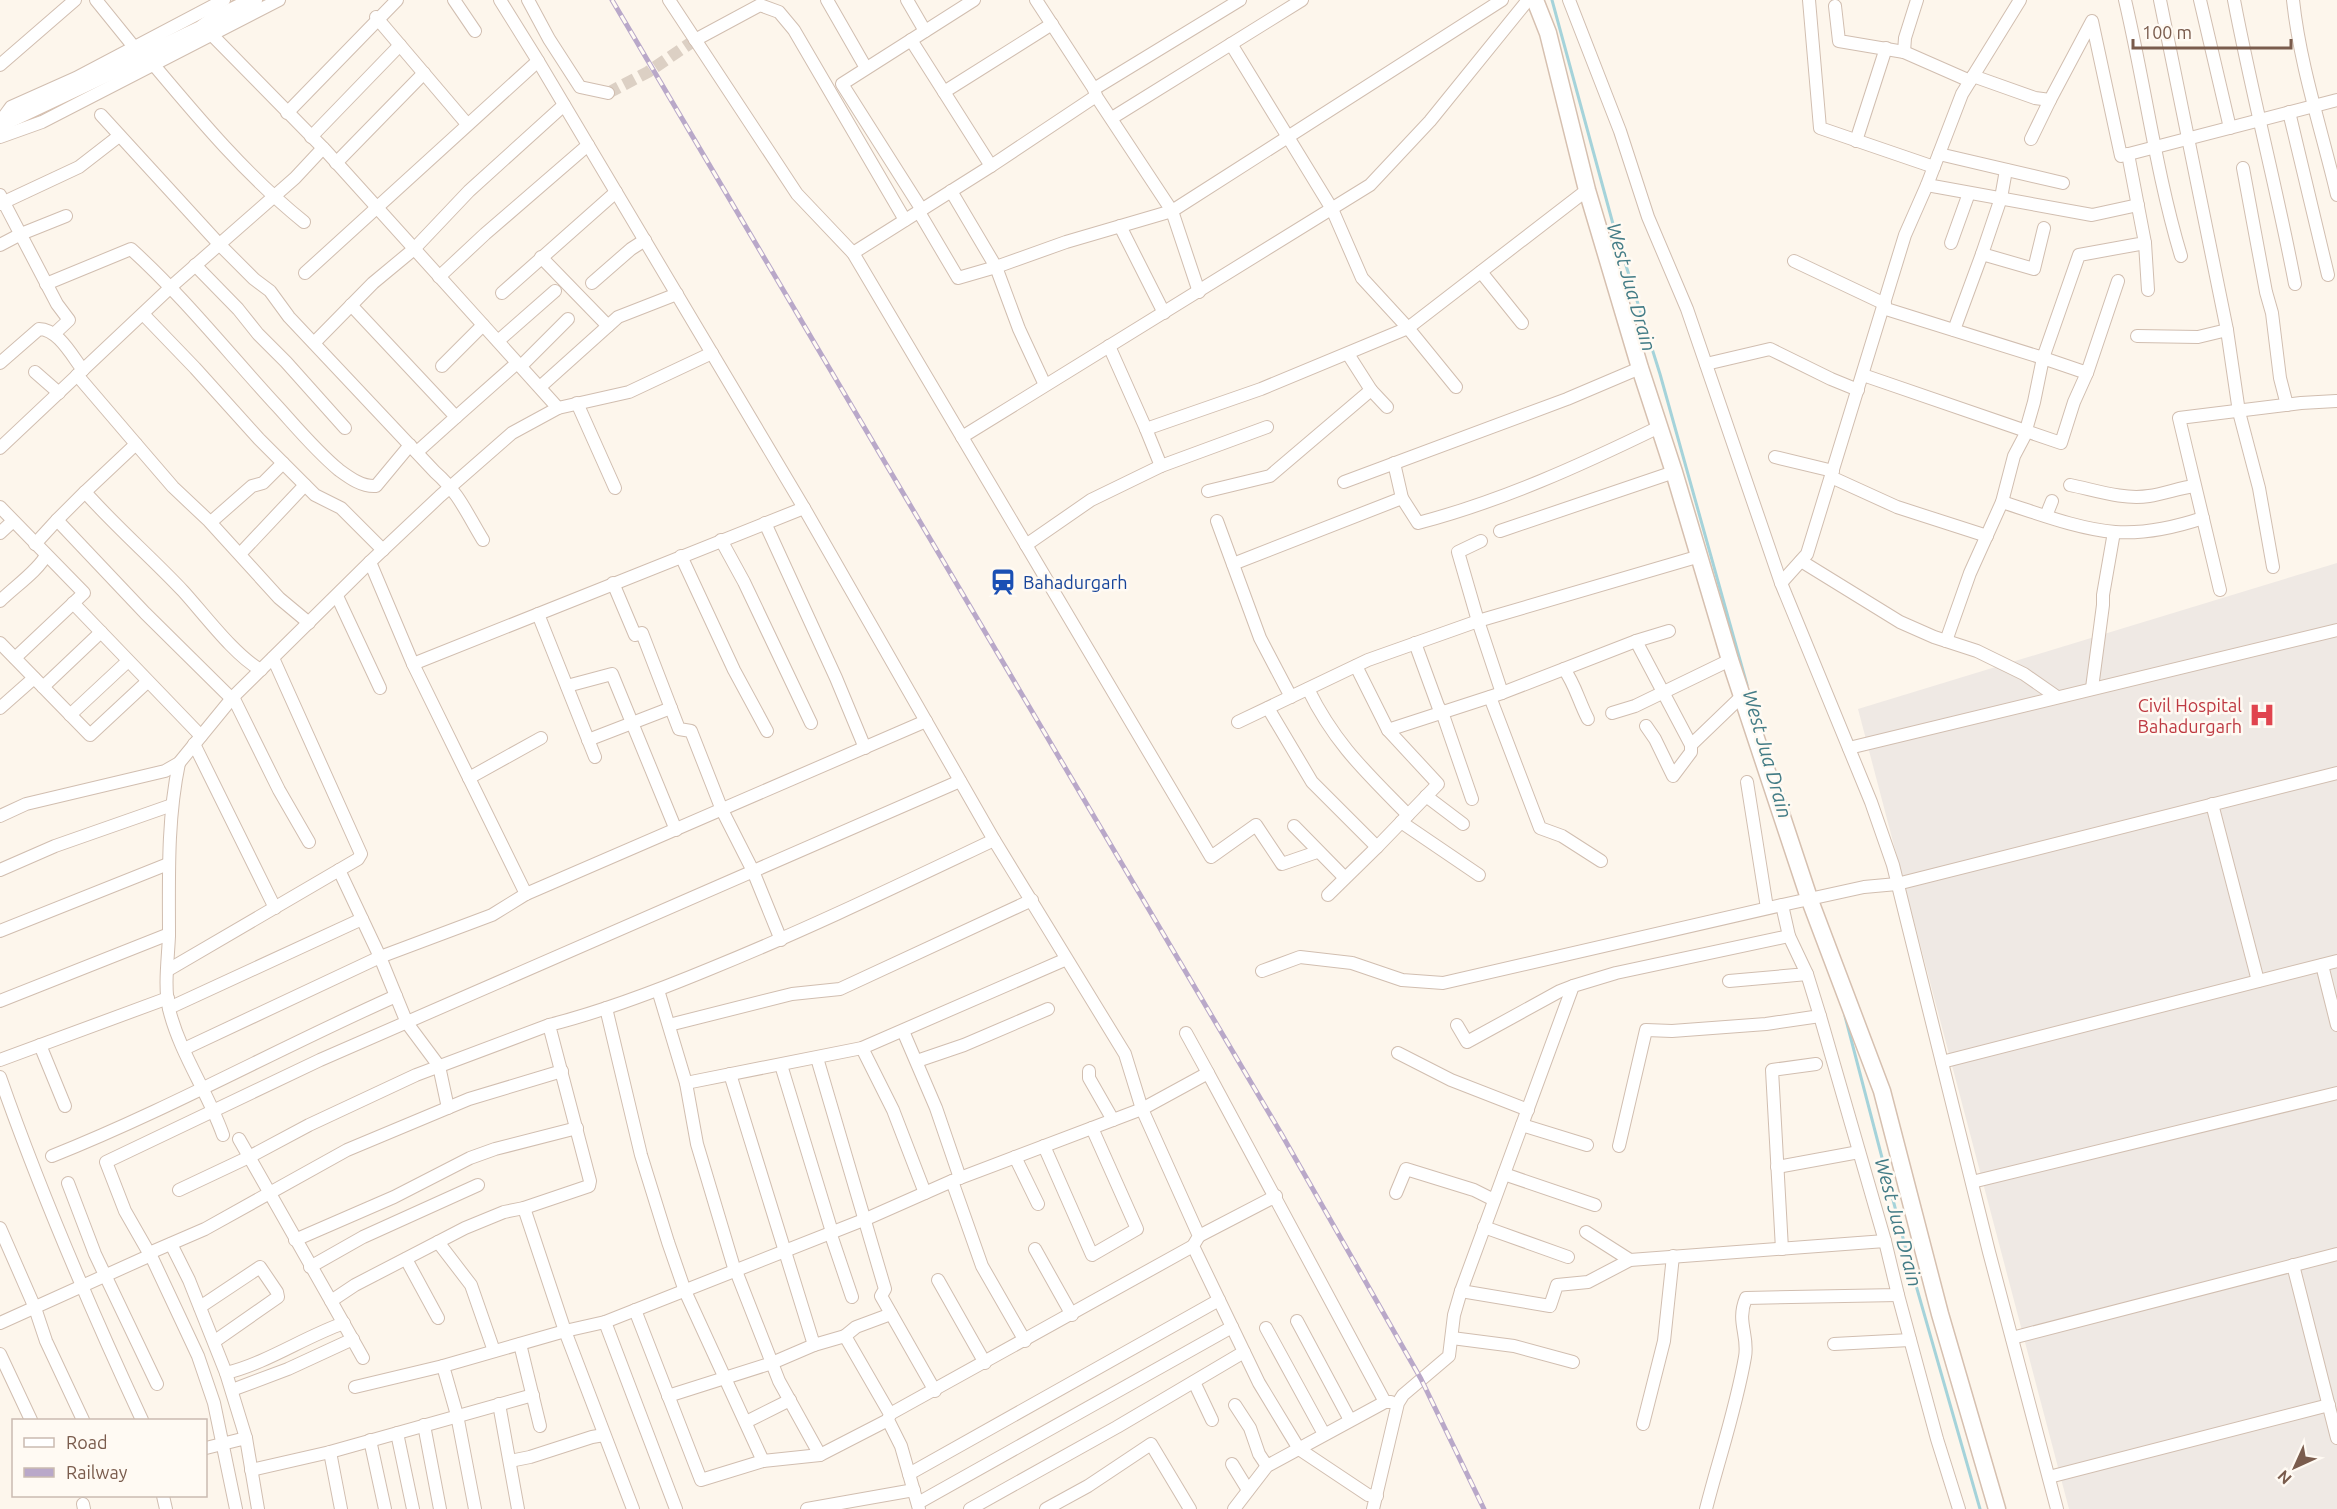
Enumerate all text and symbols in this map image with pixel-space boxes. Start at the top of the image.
scale bar [2133,12,2290,50]
text: 100 m [2142,22,2192,42]
water label: West Jua Drain [1603,220,1661,354]
station icon: Bahadurgarh [988,567,1018,597]
place label: Bahadurgarh [1023,572,1128,592]
water label: West Jua Drain [1739,687,1797,821]
place label: Civil Hospital Bahadurgarh [2137,695,2242,736]
hospital icon: Civil Hospital Bahadurgarh [2247,700,2277,730]
water label: West Jua Drain [1871,1155,1927,1289]
legend [12,1419,207,1497]
text: Road [66,1432,108,1452]
north arrow [2265,1437,2325,1497]
text: Railway [66,1462,128,1482]
text: N [2274,1467,2295,1488]

